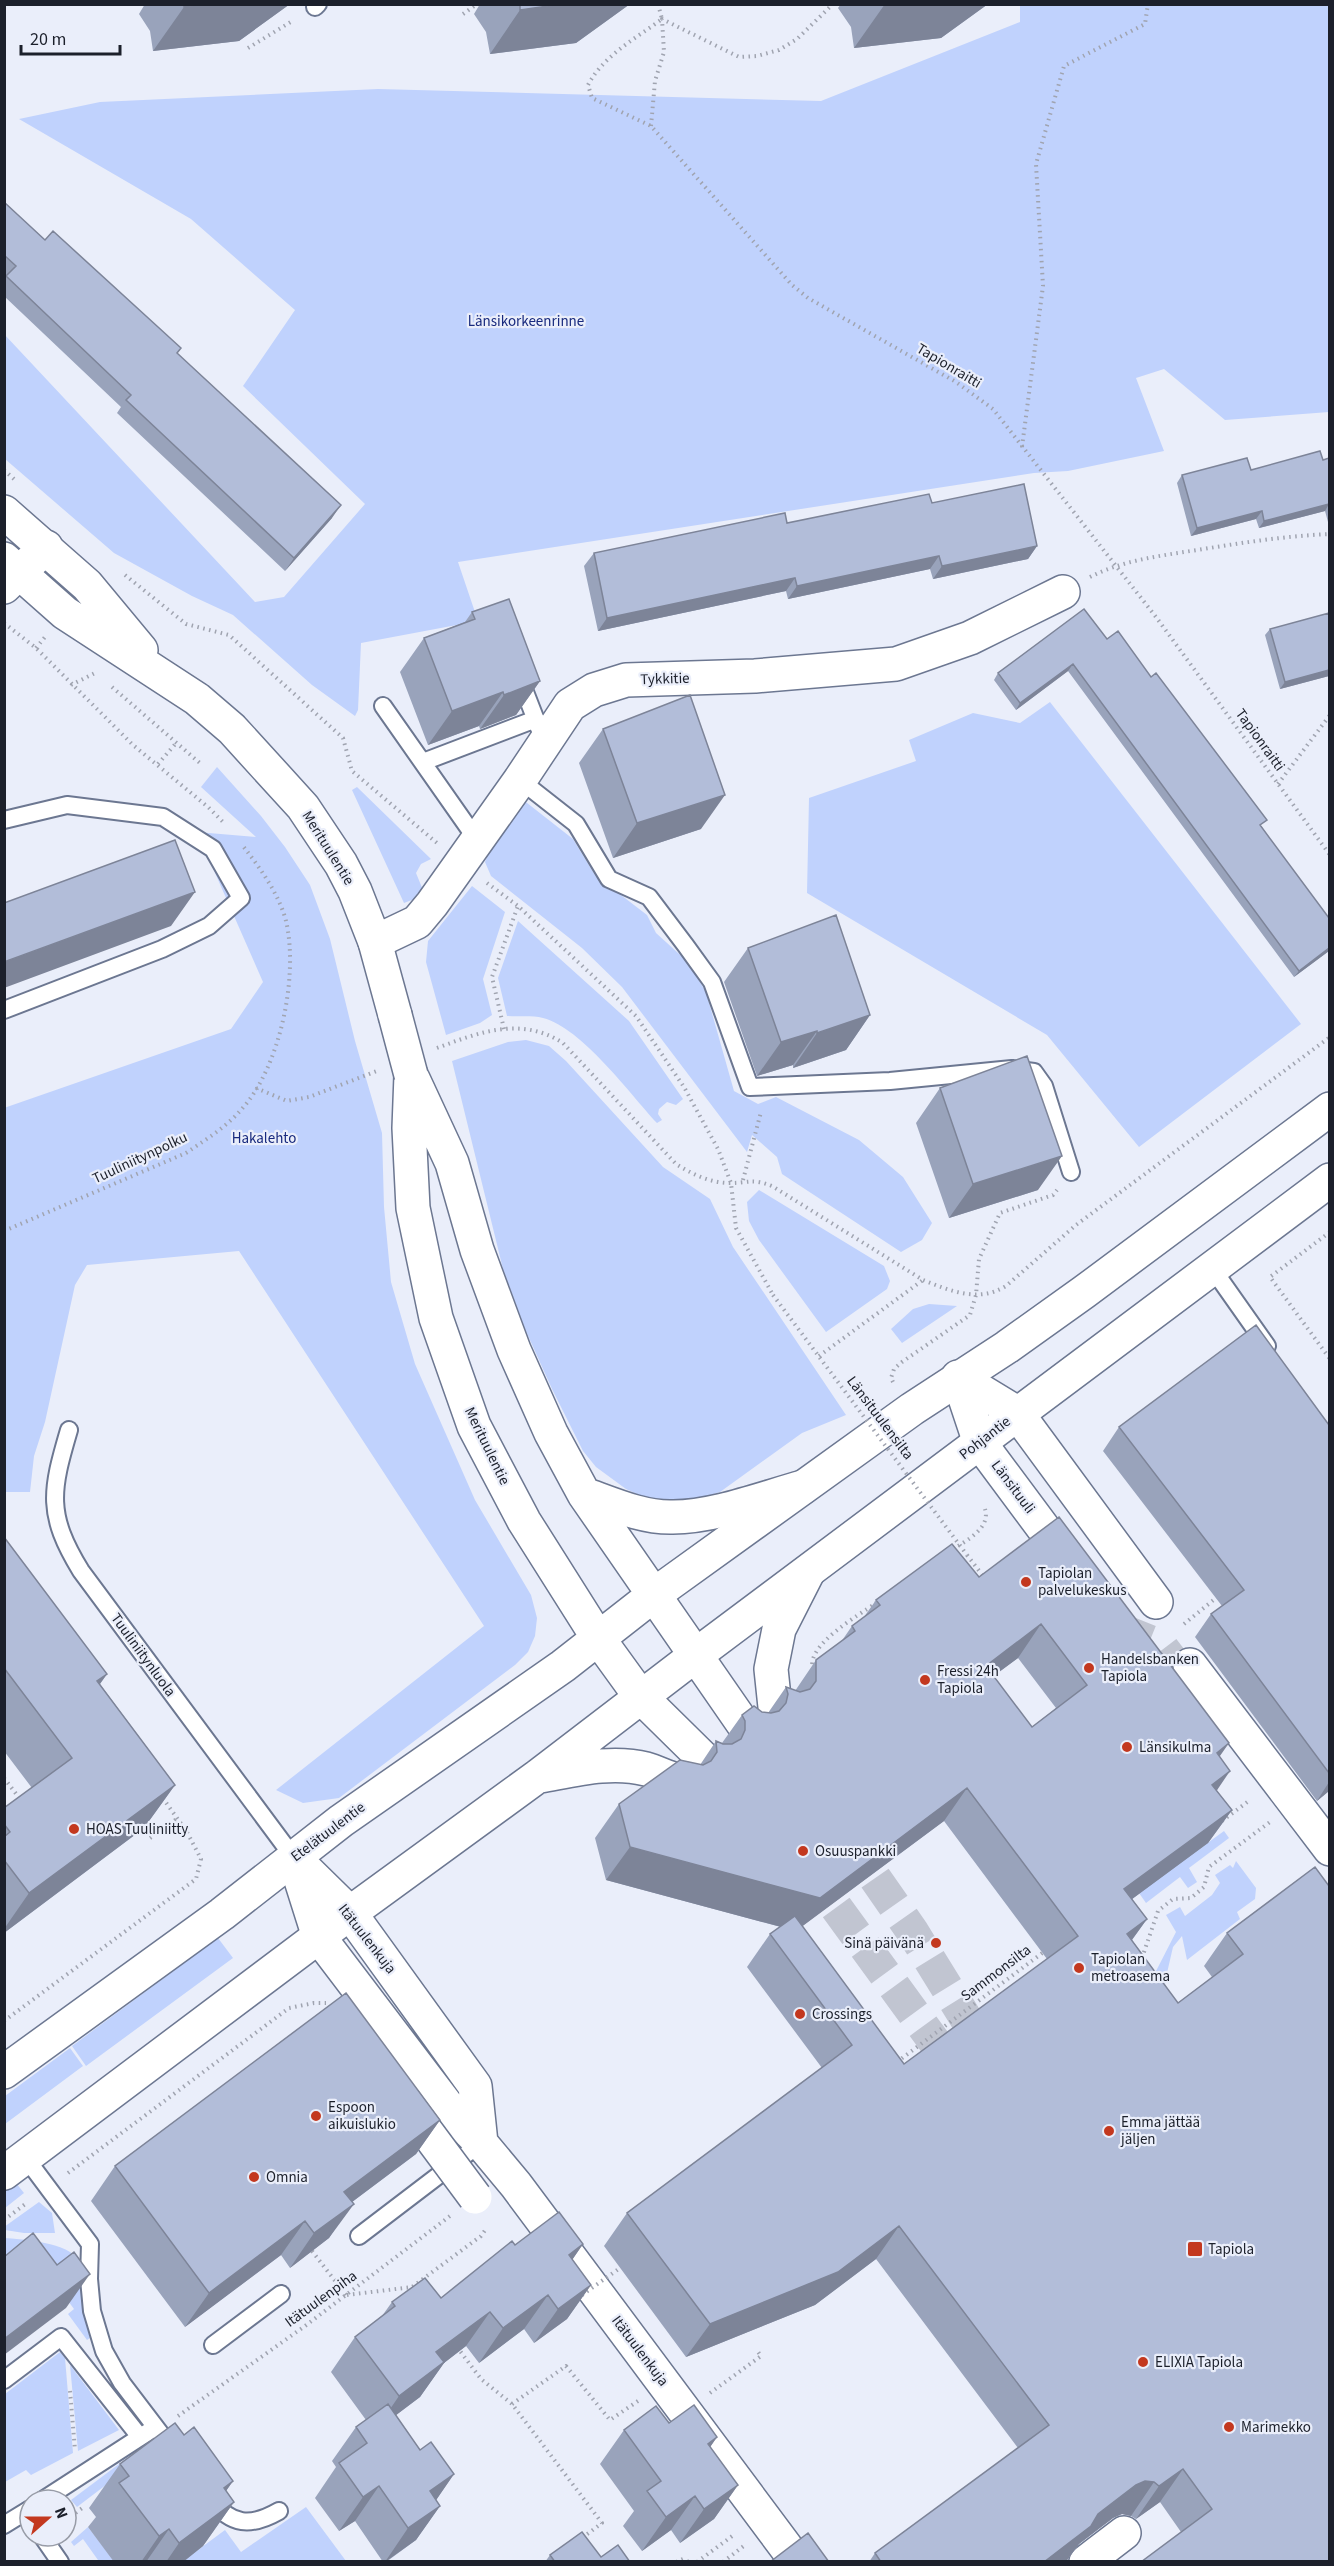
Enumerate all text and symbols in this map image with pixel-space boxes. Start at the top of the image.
scale bar [21,18,120,56]
text: 20 m [30,27,66,52]
park label: Länsikorkeenrinne [468,311,584,332]
street label: Tapionraitti [913,338,985,394]
street label: Tykkitie [640,668,690,690]
street label: Tapionraitti [1230,705,1290,775]
street label: Merituulentie [297,807,359,889]
street label: Tuuliniitynpolku [89,1127,191,1189]
park label: Hakalehto [232,1128,296,1149]
street label: Länsituulensilta [842,1372,918,1464]
street label: Merituulentie [459,1404,515,1488]
street label: Pohjantie [955,1411,1015,1465]
street label: Länsituuli [986,1456,1040,1518]
place label: Tapiolan palvelukeskus [1038,1563,1126,1601]
marker: Tapiolan palvelukeskus [1019,1575,1033,1589]
street label: Tuuliniitynluola [106,1609,180,1701]
place label: Handelsbanken Tapiola [1101,1649,1199,1687]
place label: Fressi 24h Tapiola [937,1661,999,1699]
marker: Handelsbanken Tapiola [1082,1661,1096,1675]
marker: Fressi 24h Tapiola [918,1673,932,1687]
place label: Länsikulma [1139,1737,1211,1758]
marker: Länsikulma [1120,1740,1134,1754]
street label: Etelätuulentie [286,1797,370,1867]
place label: HOAS Tuuliniitty [86,1819,188,1840]
marker: HOAS Tuuliniitty [67,1822,81,1836]
place label: Osuuspankki [815,1841,896,1862]
marker: Osuuspankki [796,1844,810,1858]
street label: Itätuulenkuja [333,1900,401,1978]
place label: Sinä päivänä [844,1933,924,1954]
marker: Sinä päivänä [929,1936,943,1950]
street label: Sammonsilta [957,1940,1035,2006]
place label: Tapiolan metroasema [1091,1949,1170,1987]
marker: Tapiolan metroasema [1072,1961,1086,1975]
place label: Crossings [812,2004,872,2025]
marker: Crossings [793,2007,807,2021]
place label: Espoon aikuislukio [328,2097,396,2135]
marker: Espoon aikuislukio [309,2109,323,2123]
place label: Emma jättää jäljen [1120,2112,1200,2150]
marker: Emma jättää jäljen [1102,2124,1116,2138]
place label: Omnia [266,2167,308,2188]
marker: Omnia [247,2170,261,2184]
place label: Tapiola [1208,2239,1254,2260]
marker: Tapiola [1186,2240,1204,2258]
street label: Itätuulenpiha [281,2266,361,2332]
street label: Itätuulenkuja [606,2311,674,2391]
place label: ELIXIA Tapiola [1155,2352,1243,2373]
marker: ELIXIA Tapiola [1136,2355,1150,2369]
place label: Marimekko [1241,2417,1311,2438]
marker: Marimekko [1222,2420,1236,2434]
north arrow [18,2488,78,2548]
text: N [49,2504,73,2522]

